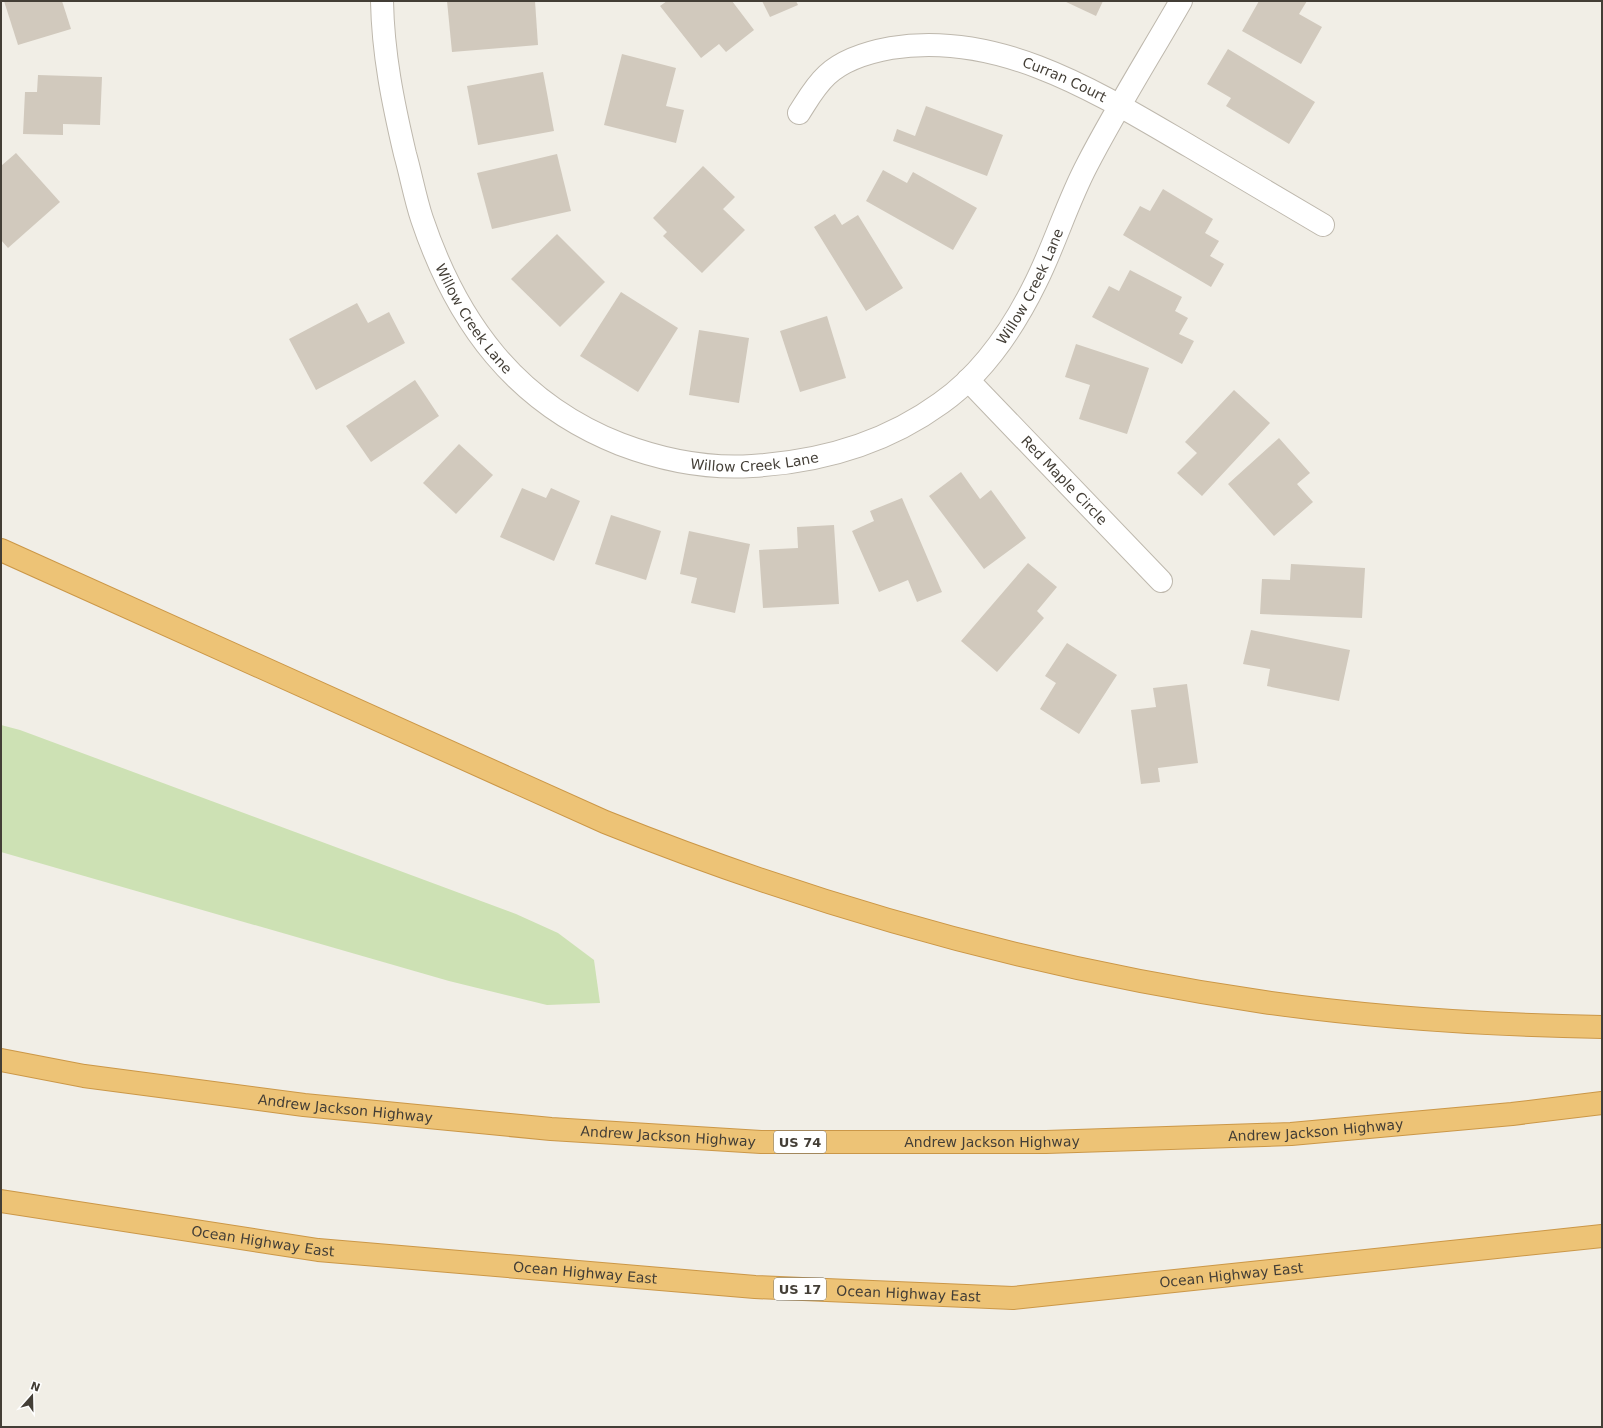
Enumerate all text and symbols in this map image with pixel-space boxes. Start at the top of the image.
street label: Curran Court [1020,54,1110,105]
street label: Willow Creek Lane [993,226,1066,347]
street label: Willow Creek Lane [432,261,515,377]
street label: Red Maple Circle [1018,433,1111,528]
street label: Willow Creek Lane [689,449,820,475]
street label: Andrew Jackson Highway [257,1091,434,1125]
street label: Andrew Jackson Highway [1228,1116,1404,1144]
street label: Andrew Jackson Highway [580,1123,756,1150]
road number: US 74 [774,1131,826,1153]
street label: Andrew Jackson Highway [904,1133,1080,1150]
street label: Ocean Highway East [190,1223,336,1259]
street label: Ocean Highway East [513,1259,658,1287]
street label: Ocean Highway East [1159,1259,1304,1291]
road number: US 17 [774,1278,826,1300]
street label: Ocean Highway East [836,1282,982,1305]
north arrow [12,1376,52,1416]
text: N [29,1379,42,1395]

